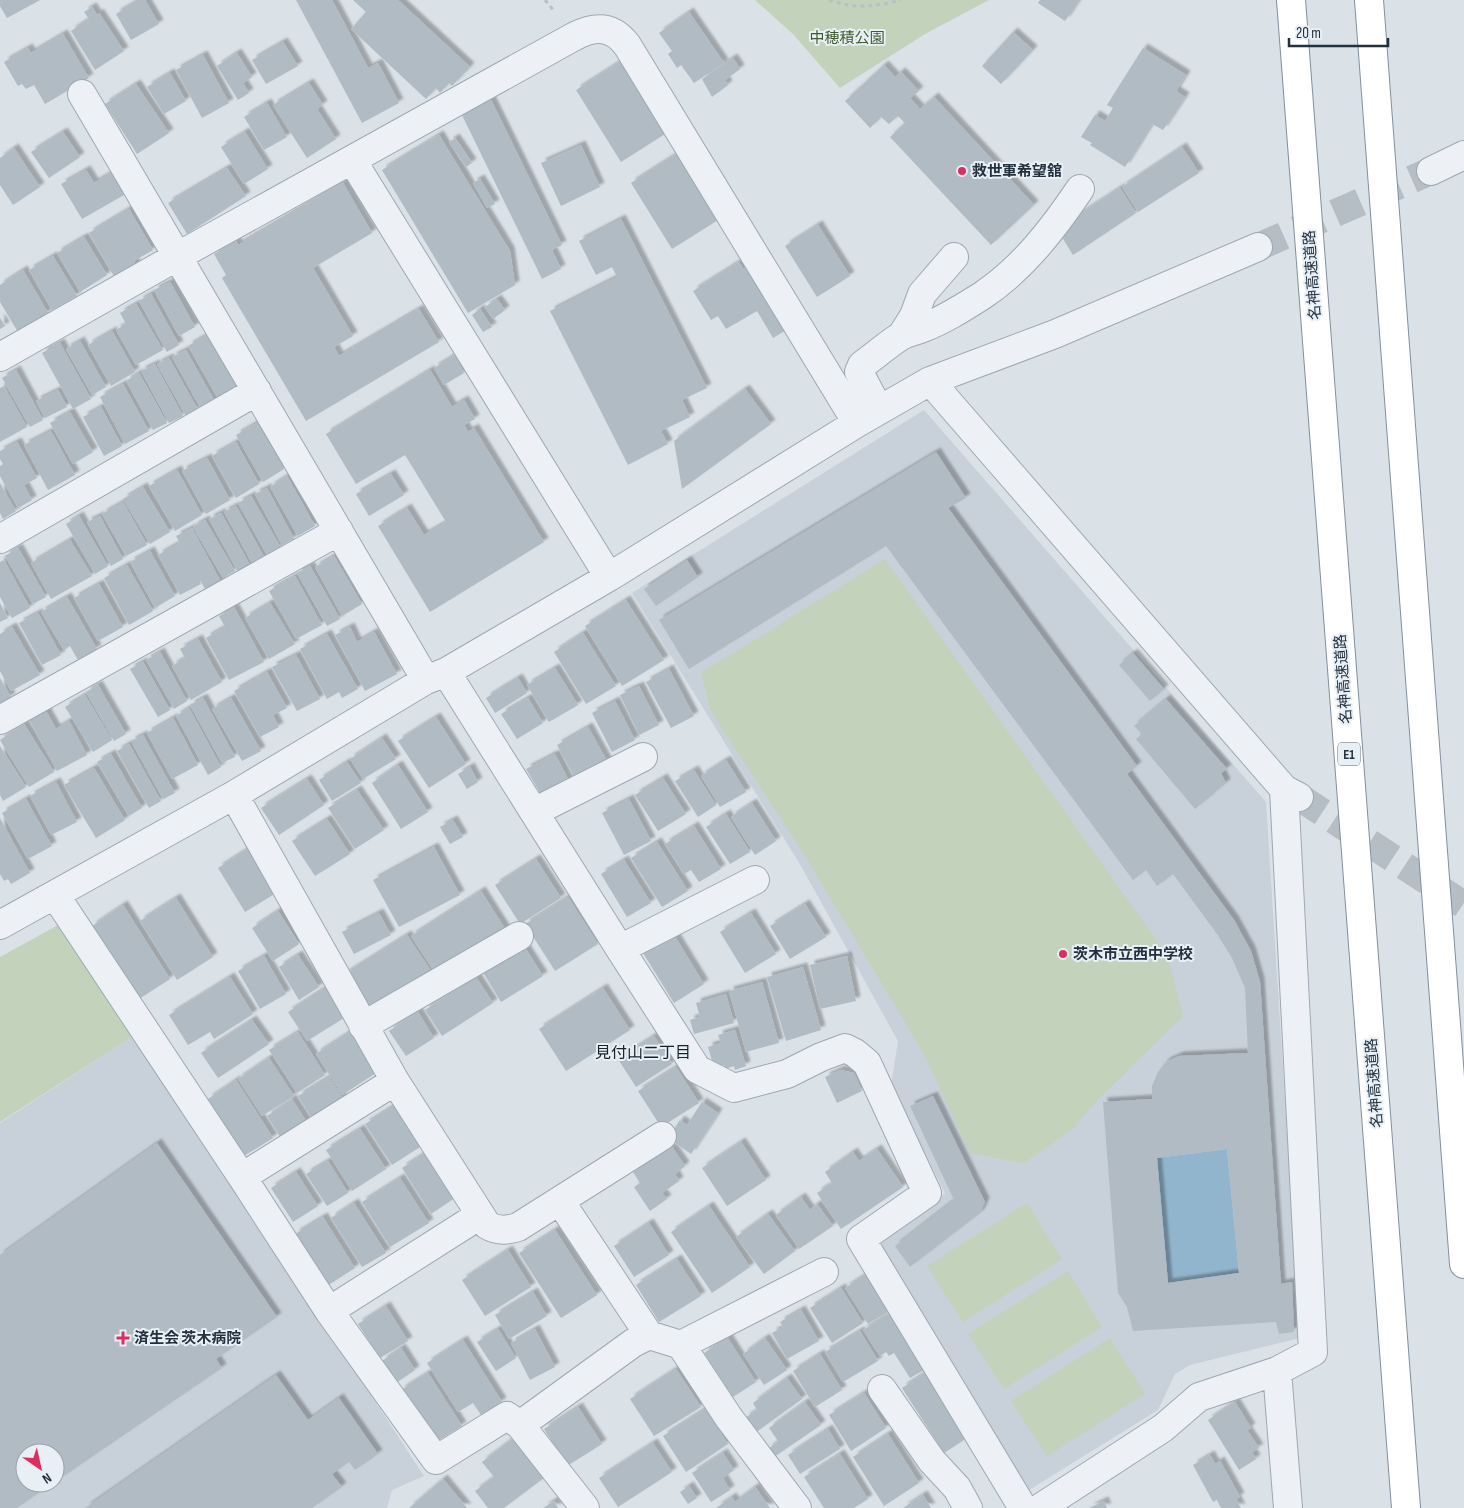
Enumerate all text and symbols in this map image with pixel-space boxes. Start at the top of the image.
scale bar [1289,15,1388,47]
text: 20 m [1296,24,1321,43]
park label: 中穂積公園 [809,29,885,48]
place label: 救世軍希望舘 [972,162,1062,181]
marker: 救世軍希望舘 [956,165,968,177]
street label: 名神高速道路 [1300,229,1325,321]
street label: 名神高速道路 [1331,633,1356,725]
road number: E1 [1338,742,1360,766]
place label: 茨木市立西中学校 [1073,945,1193,964]
marker: 茨木市立西中学校 [1057,948,1069,960]
street label: 名神高速道路 [1362,1037,1387,1129]
district label: 見付山二丁目 [595,1044,691,1063]
place label: 済生会 茨木病院 [134,1329,241,1348]
marker: 済生会 茨木病院 [116,1331,130,1345]
north arrow [15,1443,65,1493]
text: N [39,1469,55,1488]

